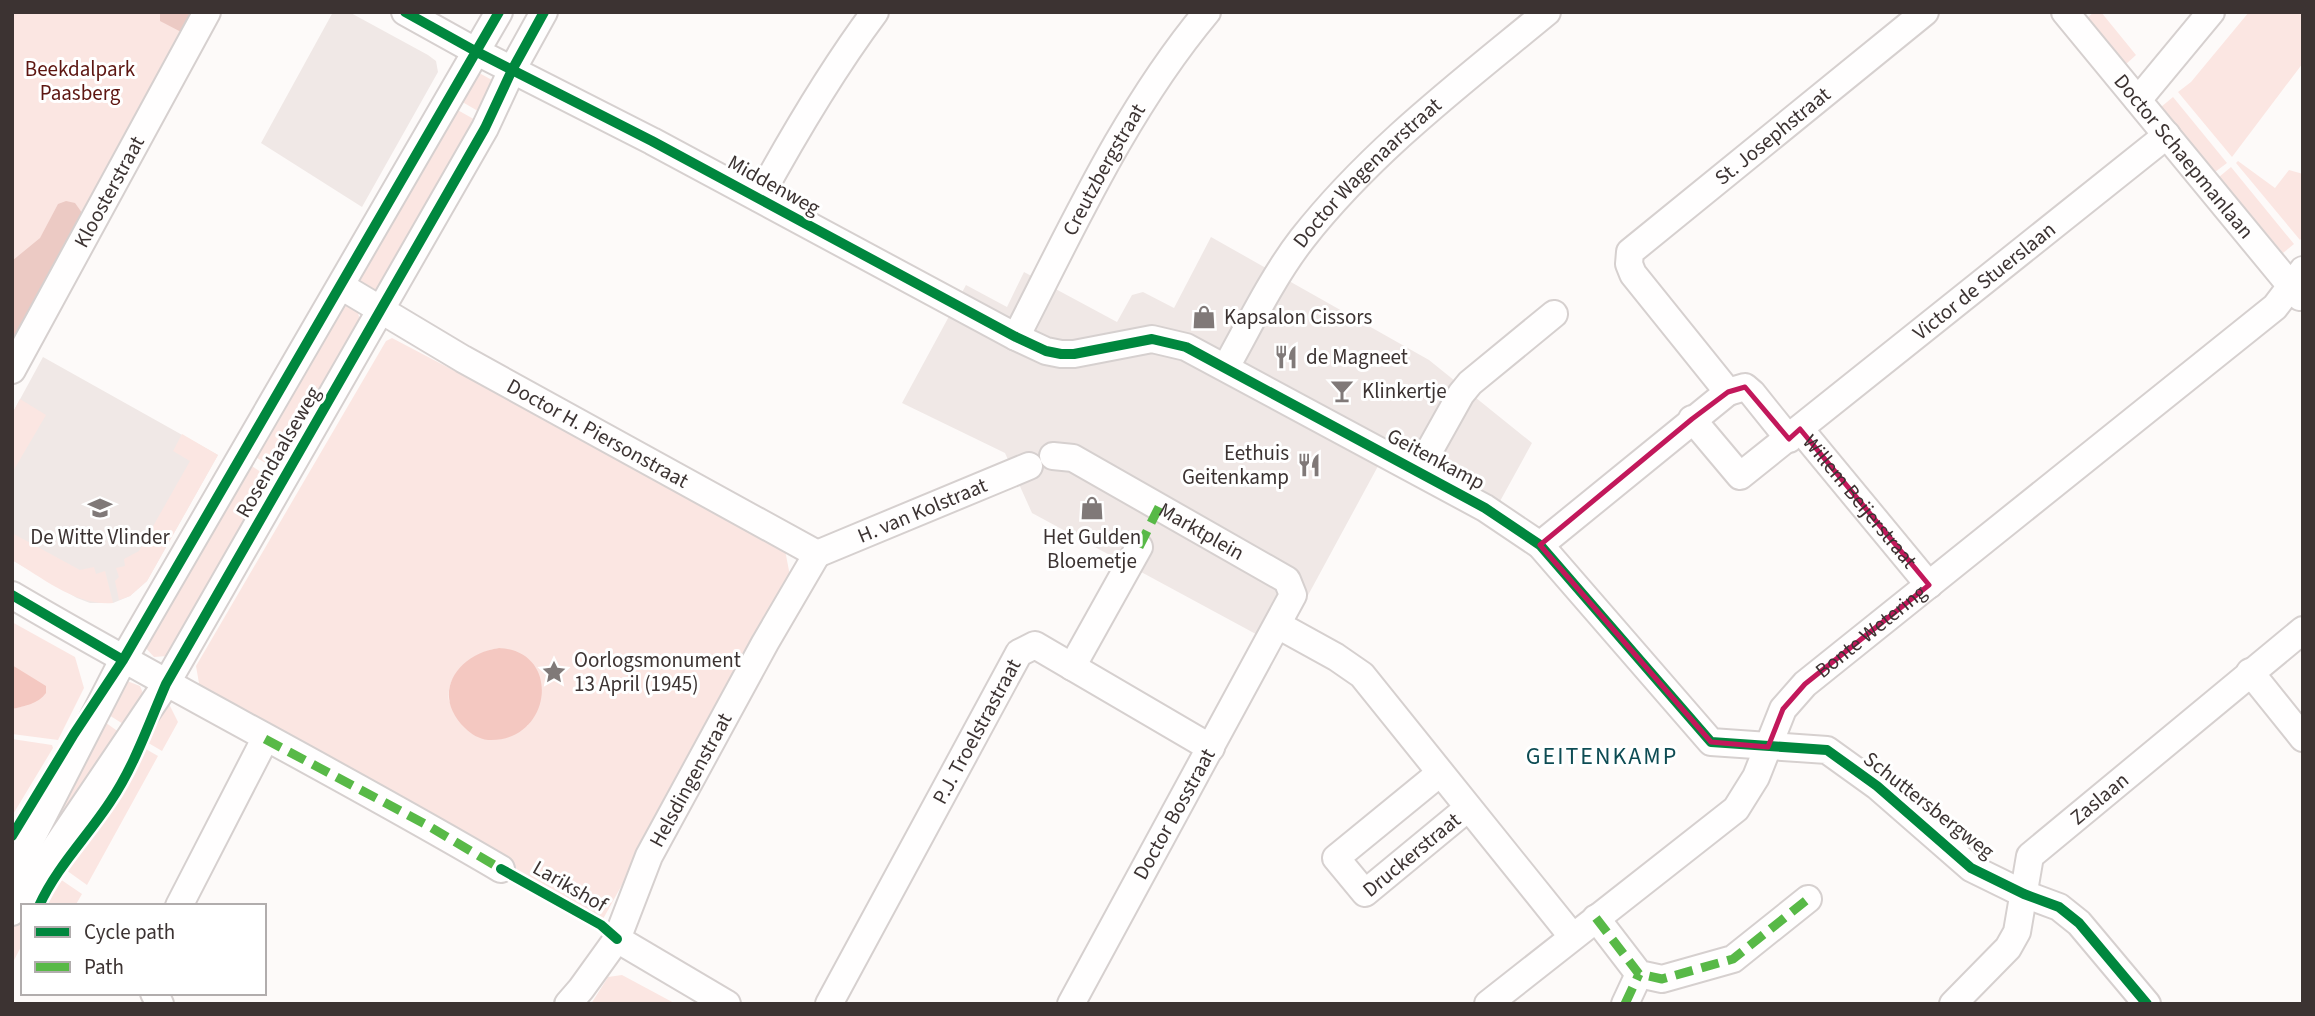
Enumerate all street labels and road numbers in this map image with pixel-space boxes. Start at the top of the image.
street label: Doctor Schaepmanlaan [2107,67,2261,245]
street label: St. Josephstraat [1708,80,1837,192]
street label: Doctor Wagenaarstraat [1286,90,1448,254]
street label: Creutzbergstraat [1055,98,1153,241]
street label: Kloosterstraat [66,130,152,253]
street label: Middenweg [722,147,826,223]
street label: Victor de Stuerslaan [1906,215,2062,347]
street label: Doctor H. Piersonstraat [501,371,694,495]
street label: Rosendaalseweg [228,380,328,523]
street label: Geitenkamp [1382,421,1490,497]
street label: Willem Beijerstraat [1796,428,1924,575]
street label: H. van Kolstraat [853,470,992,551]
street label: Marktplein [1153,495,1250,568]
street label: Bonte Wetering [1809,577,1933,685]
street label: P.J. Troelstrastraat [925,653,1028,810]
street label: Helsdingenstraat [642,707,739,853]
street label: Doctor Bosstraat [1125,743,1223,885]
street label: Schuttersbergweg [1857,744,2001,866]
street label: Zaslaan [2063,765,2135,832]
street label: Druckerstraat [1356,805,1467,904]
street label: Larikshof [527,853,613,920]

